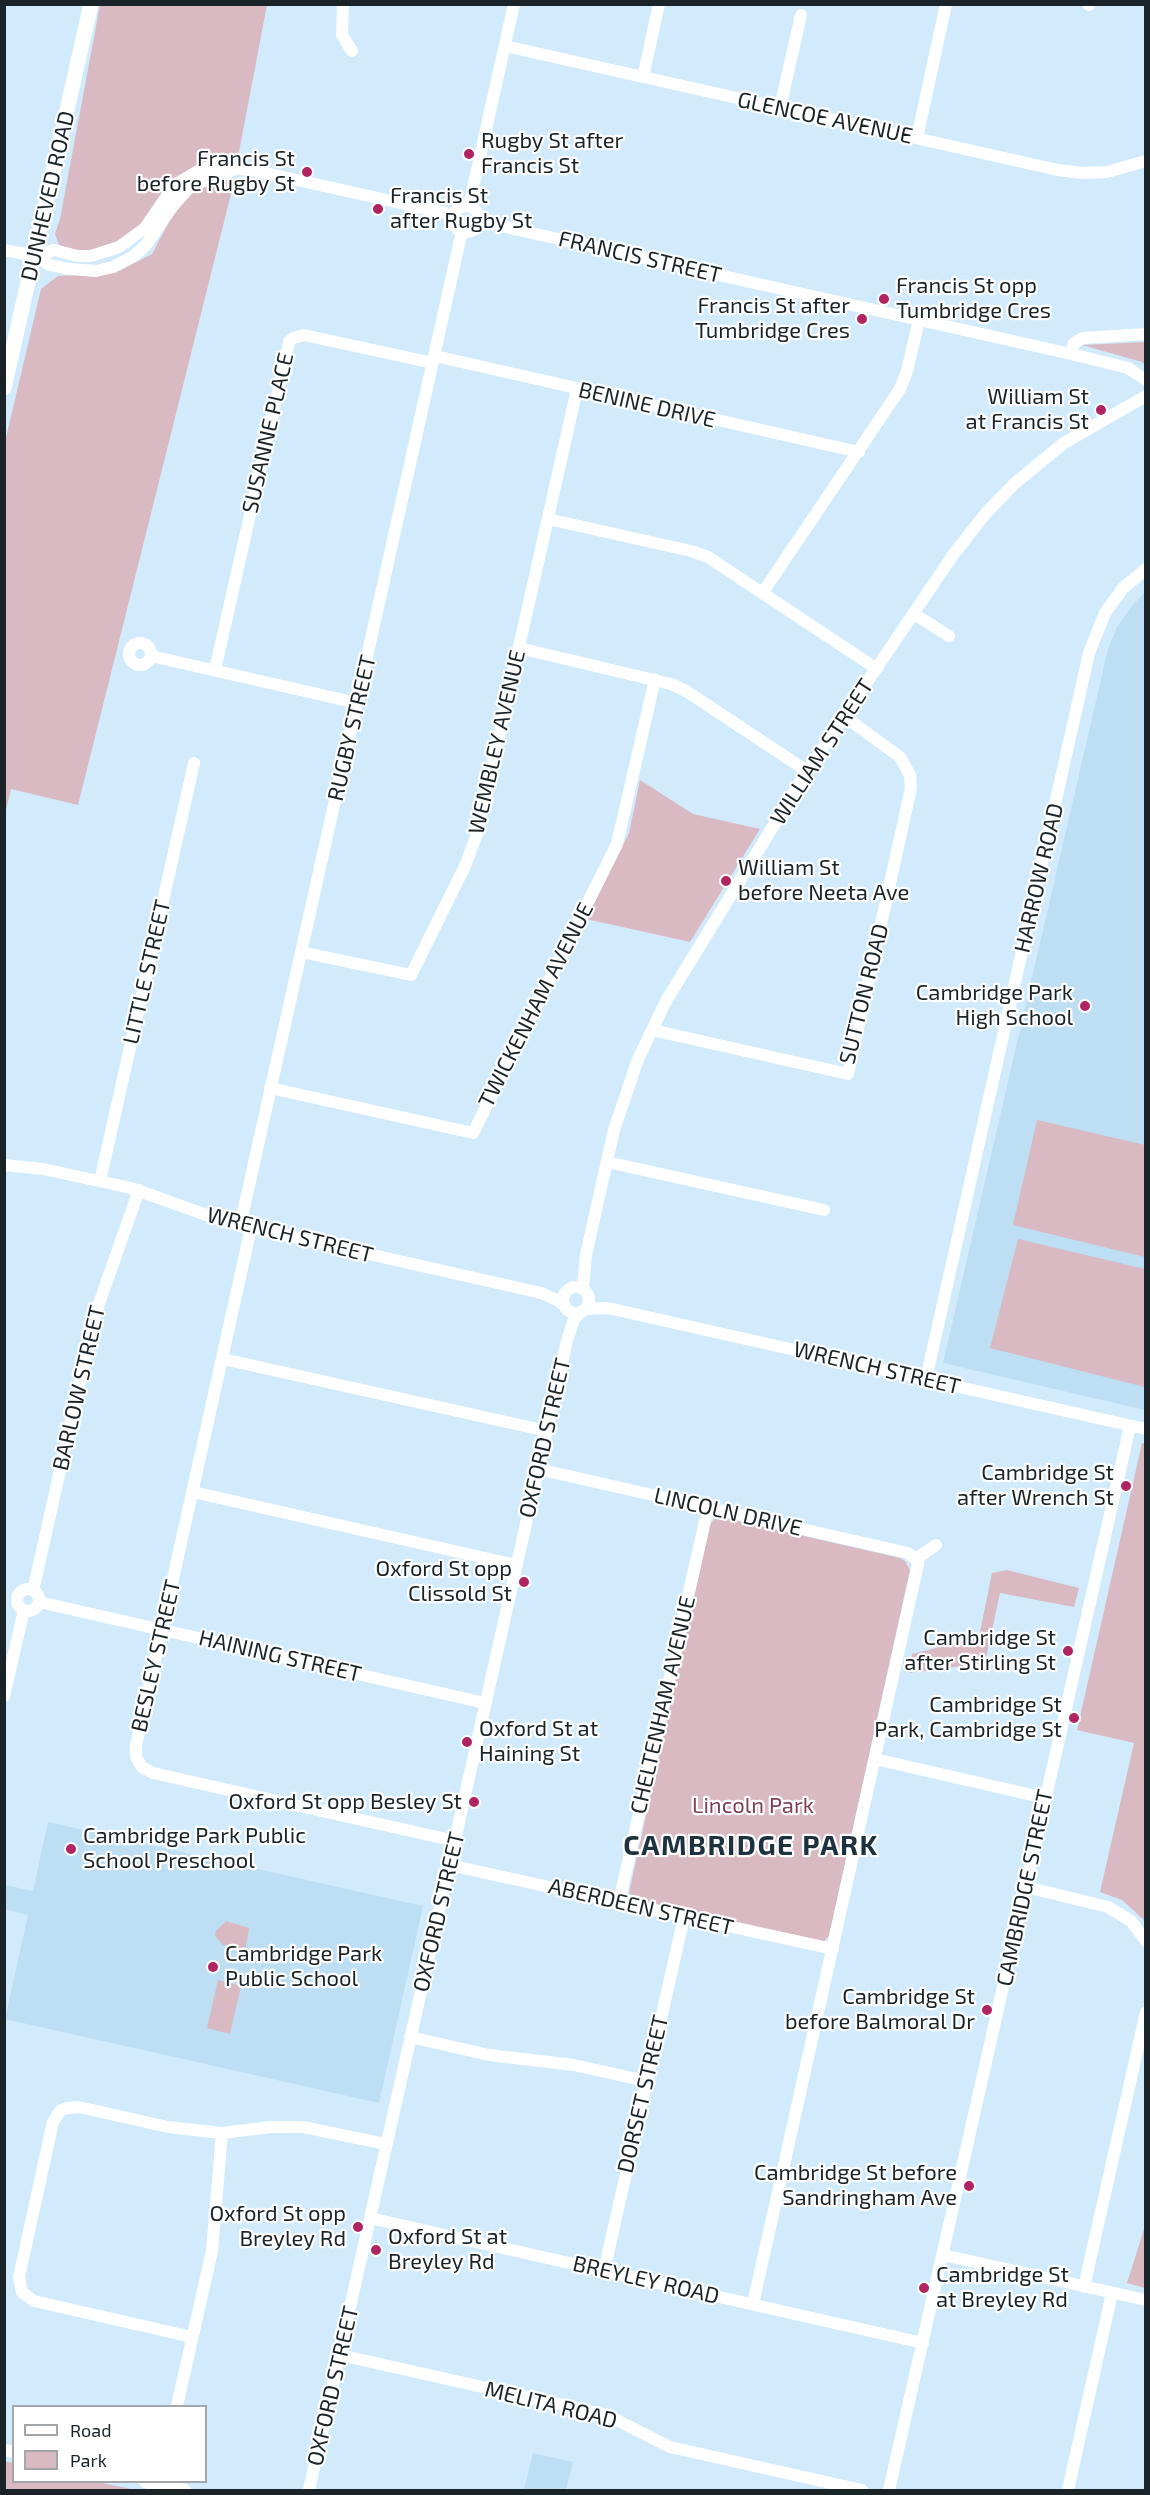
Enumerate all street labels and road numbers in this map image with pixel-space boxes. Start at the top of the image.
street label: GLENCOE AVENUE [735,87,915,149]
street label: DUNHEVED ROAD [16,108,80,284]
street label: FRANCIS STREET [556,225,724,289]
street label: SUSANNE PLACE [237,350,299,516]
street label: BENINE DRIVE [576,376,718,434]
street label: WEMBLEY AVENUE [463,647,531,837]
street label: RUGBY STREET [322,652,382,804]
street label: WILLIAM STREET [765,674,879,830]
street label: HARROW ROAD [1009,801,1069,955]
street label: LITTLE STREET [118,897,176,1047]
street label: TWICKENHAM AVENUE [473,898,599,1112]
street label: SUTTON ROAD [834,921,894,1067]
street label: WRENCH STREET [204,1202,376,1268]
street label: BARLOW STREET [47,1303,111,1473]
street label: WRENCH STREET [791,1336,963,1400]
street label: OXFORD STREET [514,1355,576,1521]
street label: LINCOLN DRIVE [651,1482,805,1542]
street label: BESLEY STREET [126,1577,186,1735]
street label: CHELTENHAM AVENUE [625,1593,701,1817]
street label: HAINING STREET [196,1624,364,1688]
street label: CAMBRIDGE STREET [991,1787,1059,1989]
street label: OXFORD STREET [408,1829,470,1995]
street label: ABERDEEN STREET [546,1873,736,1941]
street label: DORSET STREET [612,2012,674,2176]
street label: BREYLEY ROAD [570,2250,722,2310]
street label: OXFORD STREET [302,2303,364,2469]
street label: MELITA ROAD [482,2376,620,2434]

